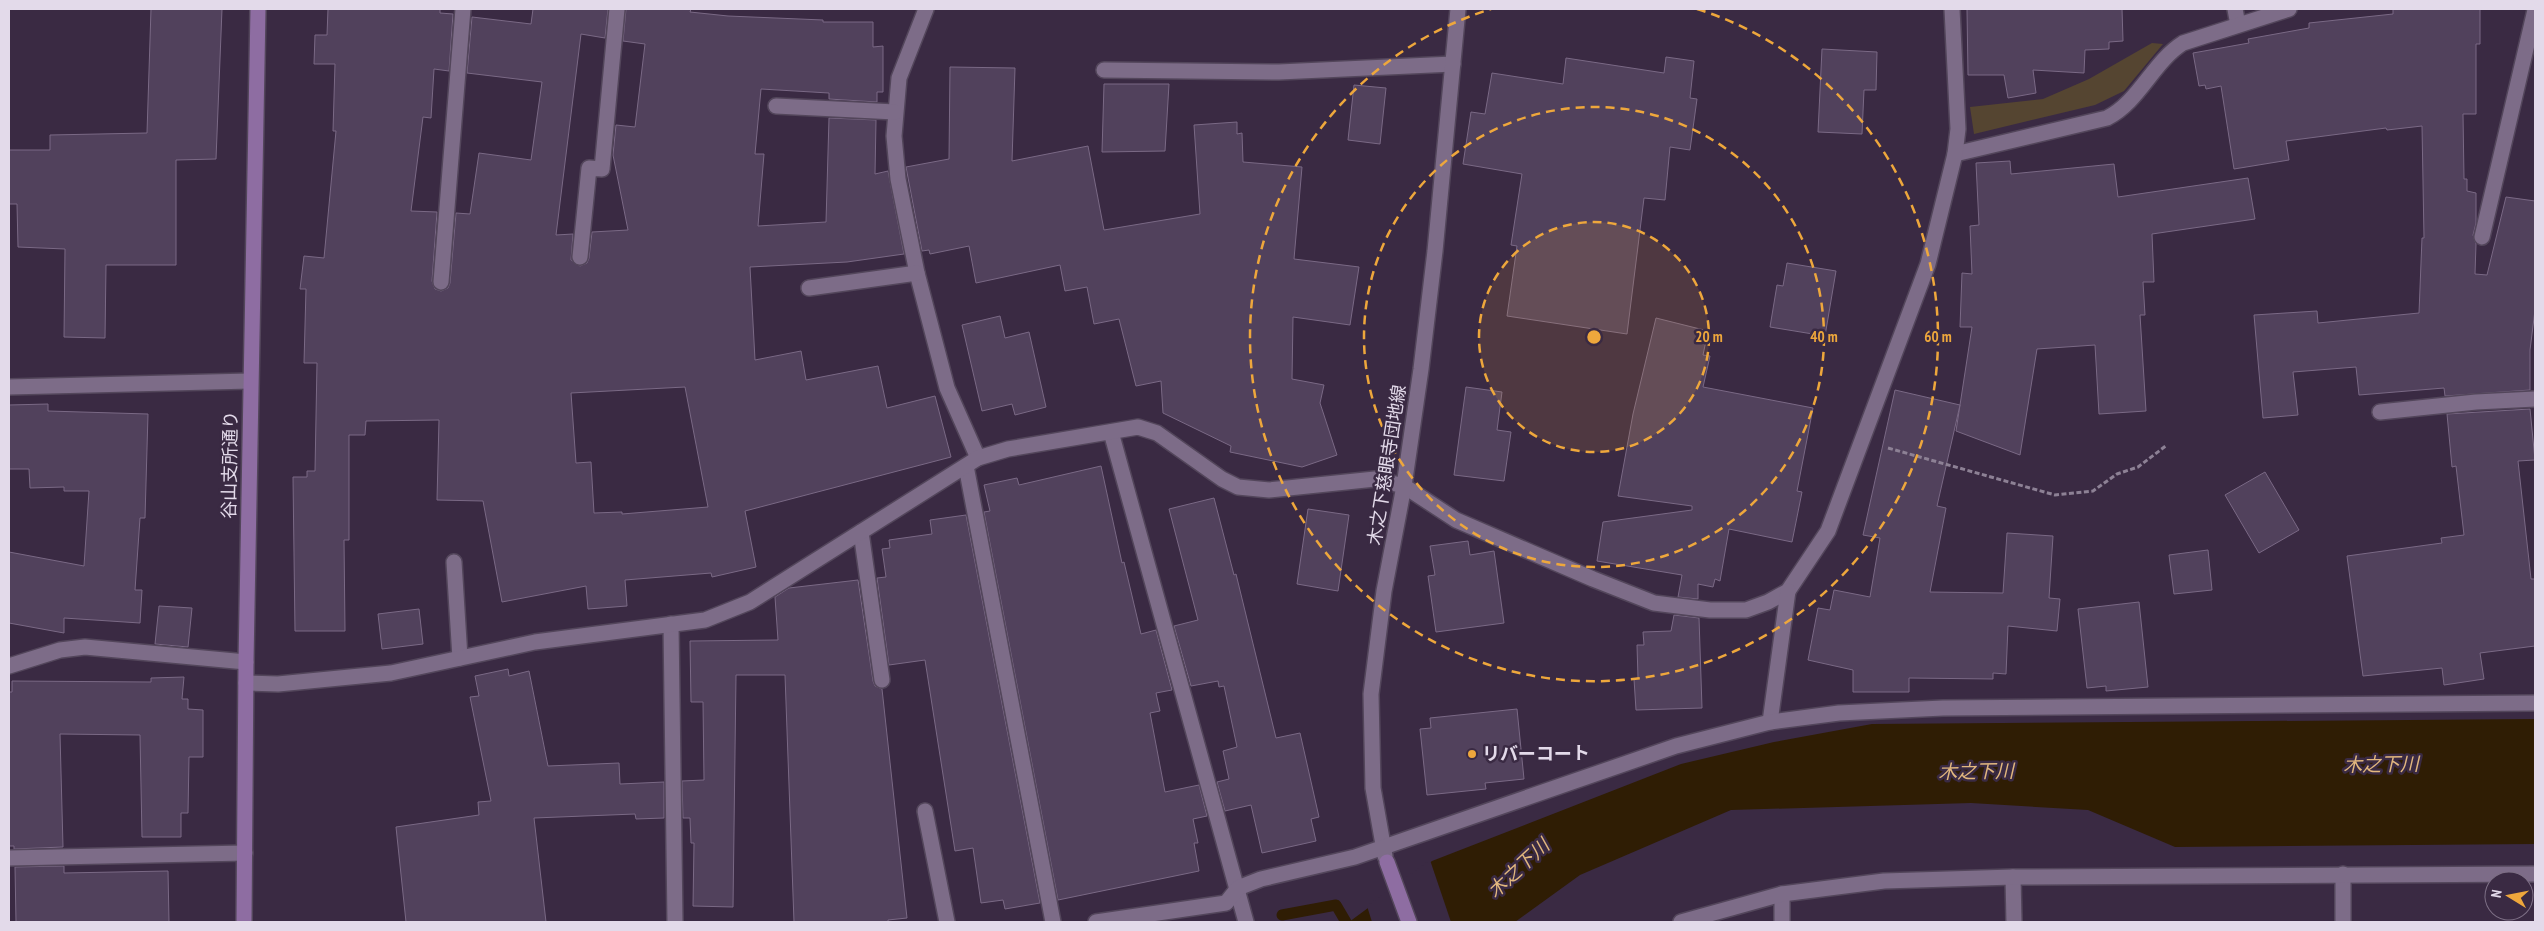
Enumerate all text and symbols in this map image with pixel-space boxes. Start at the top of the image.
text: 20 m [1695,327,1723,346]
text: 40 m [1810,327,1838,346]
text: 60 m [1924,327,1952,346]
centre of rings [1585,328,1603,346]
street label: 木之下慈眼寺団地線 [1362,383,1411,547]
street label: 谷山支所通り [217,411,242,519]
place label: リバーコート [1482,742,1590,765]
marker: リバーコート [1466,748,1478,760]
water label: 木之下川 [2343,751,2421,777]
water label: 木之下川 [1938,758,2016,784]
water label: 木之下川 [1482,832,1555,903]
north arrow [2484,871,2534,921]
text: N [2487,888,2506,899]

